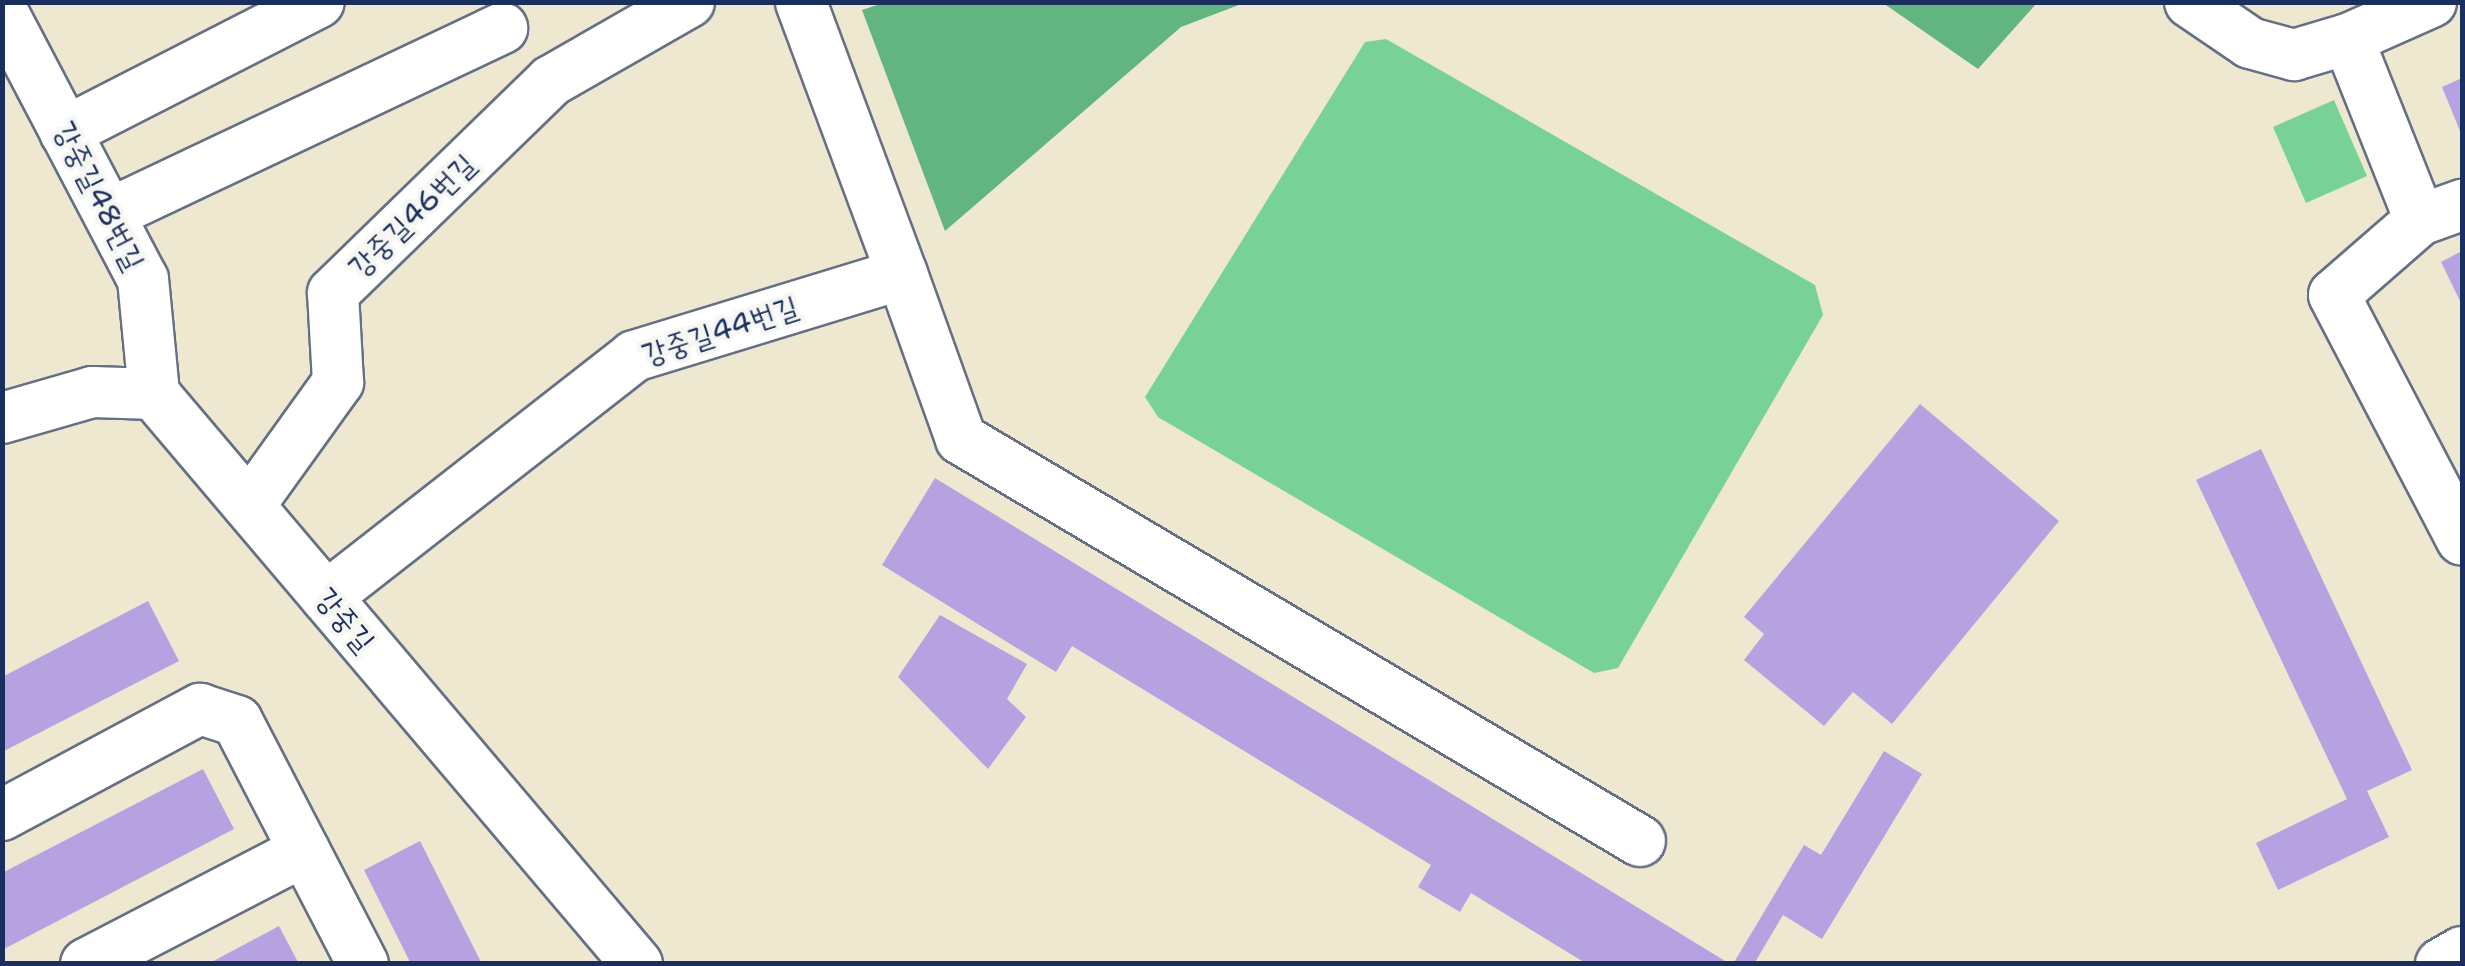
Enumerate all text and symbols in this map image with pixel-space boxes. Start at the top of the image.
street label: 강중길48번길 [46,116,152,276]
street label: 강중길46번길 [341,147,483,285]
street label: 강중길44번길 [637,289,803,373]
street label: 강중길 [308,581,382,659]

